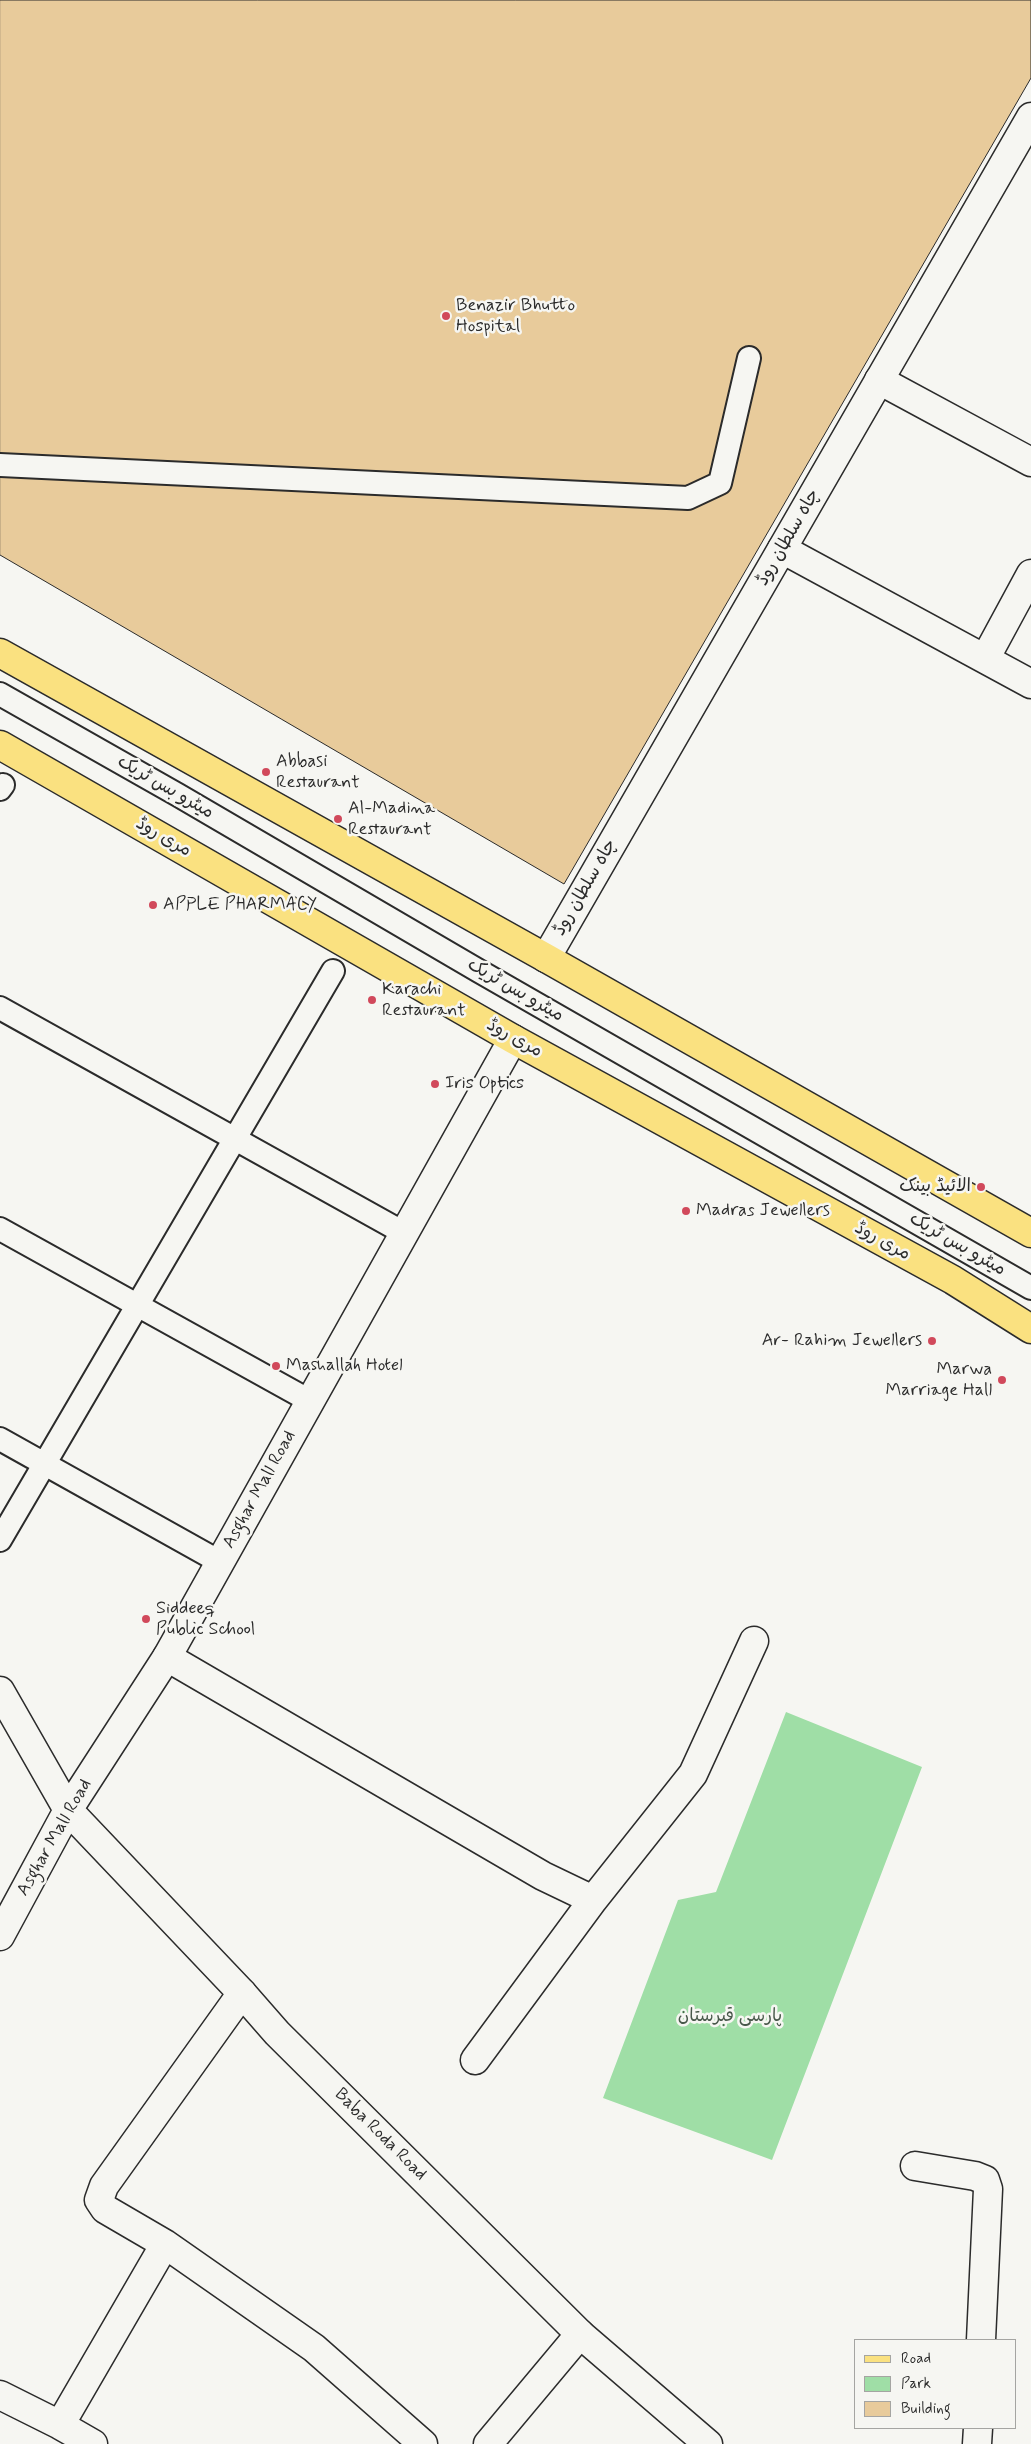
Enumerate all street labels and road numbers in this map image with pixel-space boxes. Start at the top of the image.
street label: چاہ سلطان روڈ [753,486,825,590]
street label: میٹرو بس ٹریک [113,752,217,824]
street label: مری روڈ [131,814,195,862]
street label: چاہ سلطان روڈ [550,836,622,940]
street label: میٹرو بس ٹریک [463,955,567,1027]
street label: مری روڈ [482,1015,546,1063]
street label: میٹرو بس ٹریک [905,1209,1009,1281]
street label: مری روڈ [850,1218,914,1266]
street label: Asghar Mall Road [219,1427,301,1553]
street label: Asghar Mall Road [13,1776,97,1900]
street label: Baba Roda Road [329,2084,431,2186]

